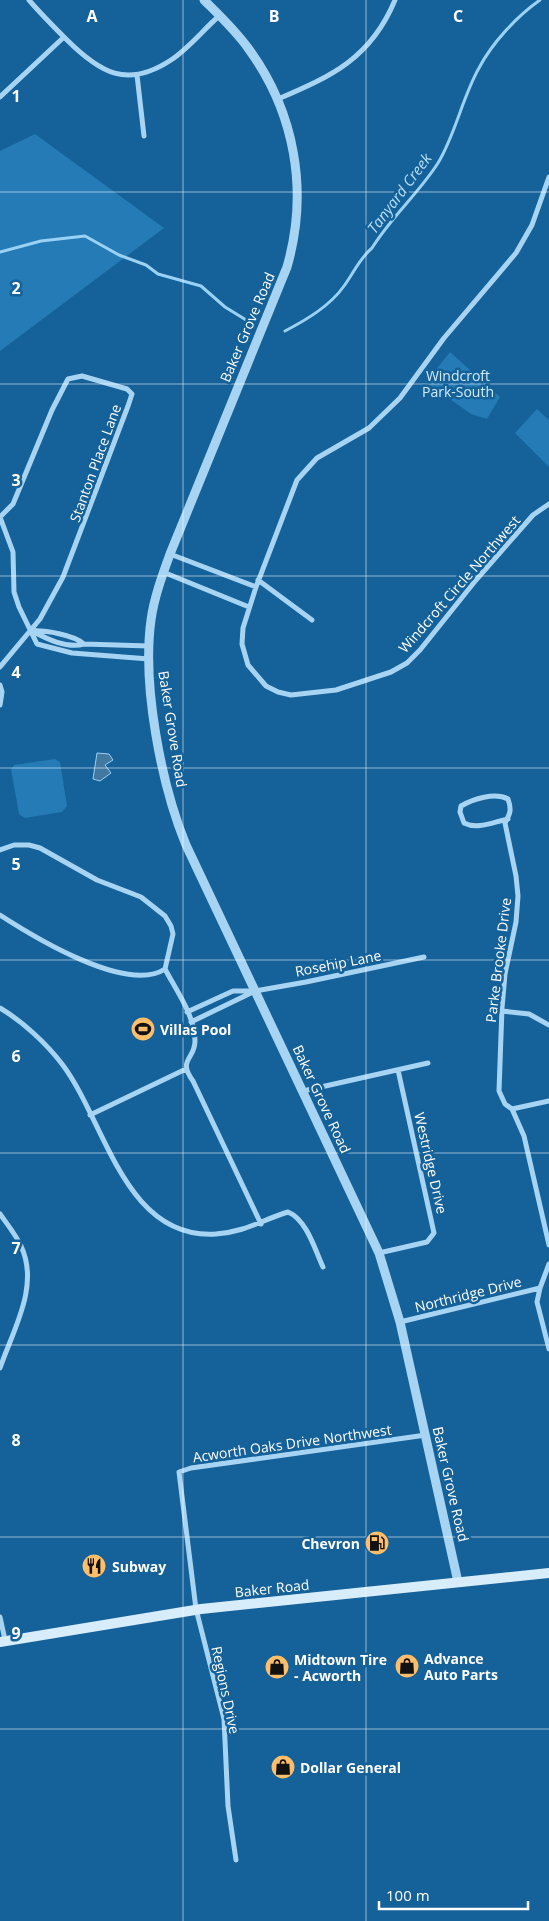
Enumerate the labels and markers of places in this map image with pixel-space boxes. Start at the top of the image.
sports icon: Villas Pool [130,1016,156,1042]
place label: Villas Pool [160,1020,231,1039]
fuel station icon: Chevron [364,1530,390,1556]
place label: Chevron [301,1534,360,1553]
restaurant icon: Subway [81,1553,107,1579]
place label: Subway [112,1557,166,1576]
place label: Advance Auto Parts [424,1649,498,1684]
place label: Midtown Tire - Acworth [294,1650,387,1685]
shop icon: Advance Auto Parts [394,1653,420,1679]
shop icon: Midtown Tire - Acworth [264,1654,290,1680]
shop icon: Dollar General [270,1754,296,1780]
place label: Dollar General [300,1758,401,1777]

